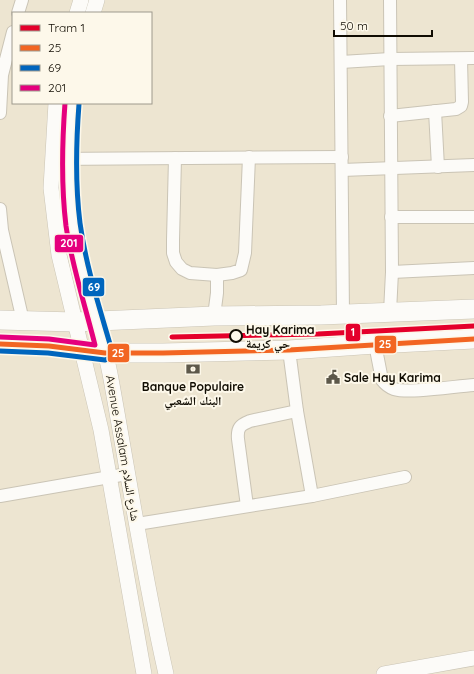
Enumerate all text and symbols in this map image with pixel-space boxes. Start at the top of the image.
legend [12,12,152,104]
scale bar [334,12,432,38]
text: 50 m [340,18,368,33]
text: Tram 1 [48,20,85,35]
text: 25 [48,40,61,55]
text: 69 [48,60,61,75]
text: 201 [48,80,66,95]
line badge: 201 [54,234,84,253]
text: 201 [60,236,78,250]
line badge: 69 [82,277,105,297]
text: 69 [88,280,100,294]
place label: Hay Karima حي كريمة [246,322,315,353]
line badge: 1 [345,323,361,342]
text: 1 [351,325,355,339]
marker: Hay Karima حي كريمة [229,329,243,343]
line badge: 25 [374,335,397,354]
text: 25 [379,337,391,351]
line badge: 25 [107,343,130,363]
text: 25 [112,346,124,360]
bank icon: Banque Populaire البنك الشعبي [185,361,201,377]
public building icon: Sale Hay Karima [325,369,341,385]
place label: Sale Hay Karima [344,370,441,385]
street label: Avenue Assalam شارع السلام [102,374,143,522]
place label: Banque Populaire البنك الشعبي [142,379,244,410]

